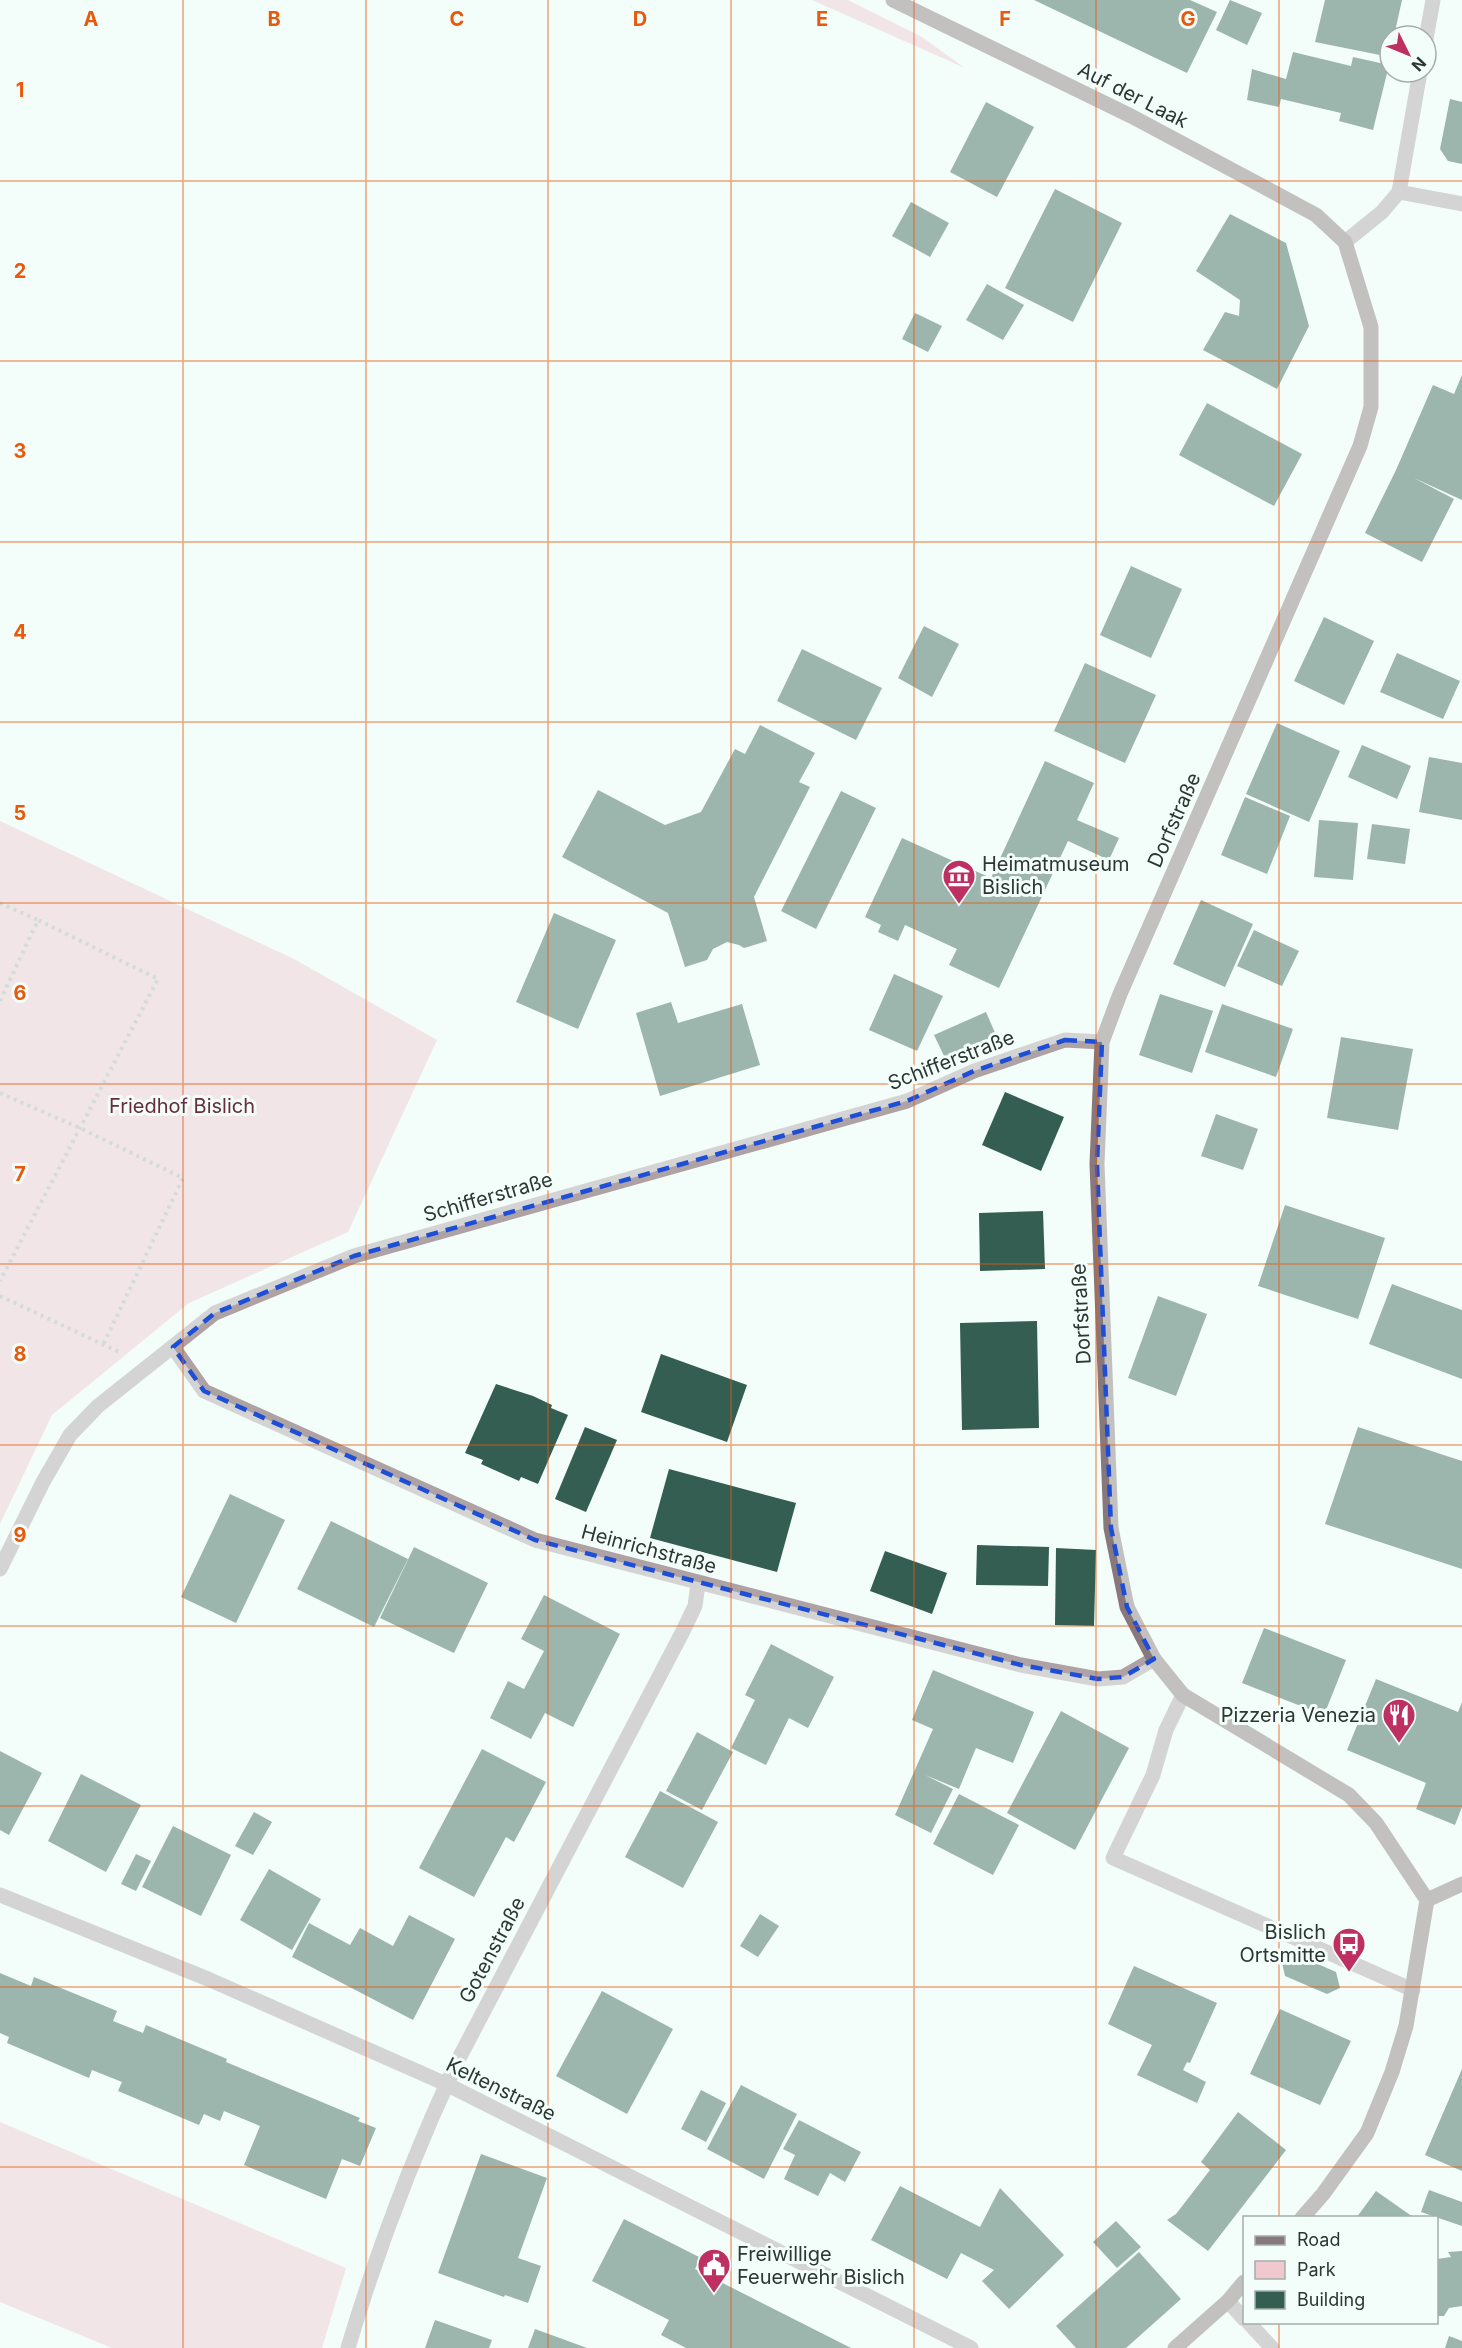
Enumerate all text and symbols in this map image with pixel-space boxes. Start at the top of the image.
text: A [84,7,99,31]
text: B [267,7,281,31]
text: C [450,7,464,31]
text: D [633,7,647,31]
text: E [816,7,828,31]
text: F [999,7,1011,31]
text: G [1180,7,1196,31]
north arrow [1378,24,1438,84]
text: N [1407,53,1430,76]
street label: Auf der Laak [1074,57,1192,133]
text: 1 [16,78,24,102]
text: 2 [14,259,26,283]
text: 3 [14,439,26,463]
text: 4 [13,620,27,644]
street label: Dorfstraße [1142,769,1206,871]
text: 5 [14,801,26,825]
place label: Heimatmuseum Bislich [982,852,1130,899]
museum icon: Heimatmuseum Bislich [941,858,977,905]
text: 6 [14,981,27,1005]
street label: Schifferstraße [884,1025,1018,1095]
park label: Friedhof Bislich [109,1094,255,1118]
text: 7 [14,1162,26,1186]
street label: Schifferstraße [421,1167,555,1227]
street label: Dorfstraße [1066,1263,1096,1365]
text: 8 [13,1342,27,1366]
street label: Heinrichstraße [579,1519,719,1579]
text: 9 [14,1523,27,1547]
restaurant icon: Pizzeria Venezia [1381,1697,1417,1744]
place label: Pizzeria Venezia [1221,1703,1376,1727]
street label: Gotenstraße [454,1893,530,2007]
place label: Bislich Ortsmitte [1240,1920,1326,1967]
bus stop icon: Bislich Ortsmitte [1331,1926,1367,1973]
street label: Keltenstraße [442,2052,560,2126]
legend [1243,2216,1438,2324]
text: Road [1297,2229,1340,2250]
place label: Freiwillige Feuerwehr Bislich [737,2242,905,2289]
public building icon: Freiwillige Feuerwehr Bislich [696,2247,732,2294]
text: Park [1297,2259,1336,2280]
text: Building [1297,2289,1365,2310]

